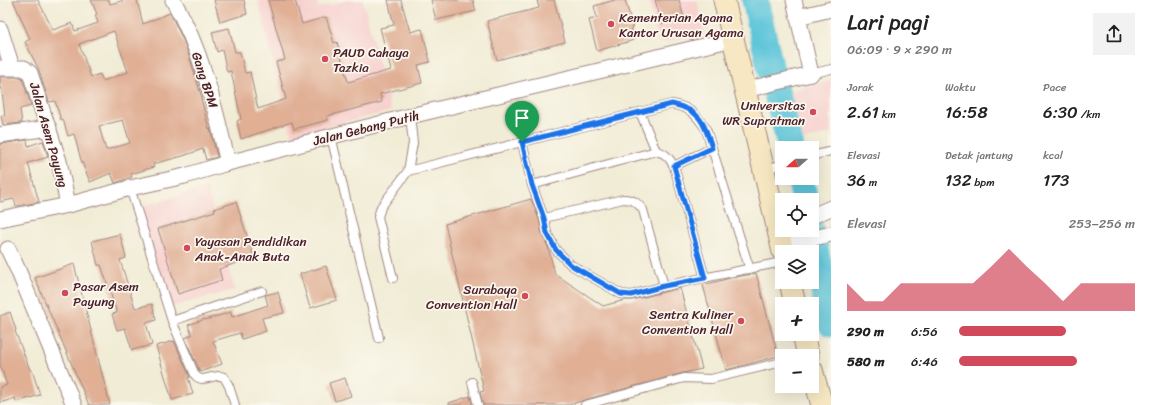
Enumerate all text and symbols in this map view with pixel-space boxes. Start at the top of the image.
text: Lari pagi [847,3,929,42]
place label: Kementerian Agama Kantor Urusan Agama [619,6,744,44]
button: share [1093,13,1135,55]
marker: Kementerian Agama Kantor Urusan Agama [606,19,616,29]
text: 06:09 · 9 × 290 m [847,38,952,61]
place label: PAUD Cahaya Tazkia [333,41,409,79]
street label: Gang BPM [185,49,225,111]
marker: PAUD Cahaya Tazkia [320,54,330,64]
text: Jarak [847,78,874,97]
text: Waktu [945,78,976,97]
text: Pace [1043,78,1066,97]
street label: Jalan Asem Payung [23,79,75,191]
place label: Universitas WR Supratman [722,94,806,132]
text: 2.61 [847,97,879,127]
text: 16:58 [945,97,988,127]
text: 6:30 [1043,97,1078,127]
pin [505,101,539,142]
street label: Jalan Gebang Putih [310,104,422,153]
text: km [879,105,896,124]
text: /km [1078,105,1100,124]
icon: arrive [511,107,533,129]
marker: Universitas WR Supratman [808,107,818,117]
north arrow [775,141,819,185]
map controls [775,141,819,393]
text: Elevasi [847,146,880,165]
text: Detak jantung [945,146,1013,165]
text: kcal [1043,146,1063,165]
text: 36 [847,165,866,195]
text: 132 [945,165,971,195]
text: 173 [1043,165,1069,195]
text: m [866,173,877,192]
text: bpm [971,173,995,192]
button: locate [775,193,819,237]
text: Elevasi [847,212,886,235]
text: 253–256 m [1069,212,1135,235]
place label: Yayasan Pendidikan Anak-Anak Buta [194,230,306,268]
marker: Yayasan Pendidikan Anak-Anak Buta [182,243,192,253]
button: layers [775,245,819,289]
place label: Pasar Asem Payung [73,275,139,313]
place label: Surabaya Convention Hall [426,278,517,316]
marker: Pasar Asem Payung [60,288,70,298]
marker: Surabaya Convention Hall [520,291,530,301]
button: + [775,297,819,341]
place label: Sentra Kuliner Convention Hall [642,303,734,341]
marker: Sentra Kuliner Convention Hall [736,316,746,326]
text: 290 m [847,320,884,343]
text: 6:56 [911,320,938,343]
button: − [775,349,819,393]
text: 580 m [847,350,884,373]
text: 6:46 [911,350,938,373]

